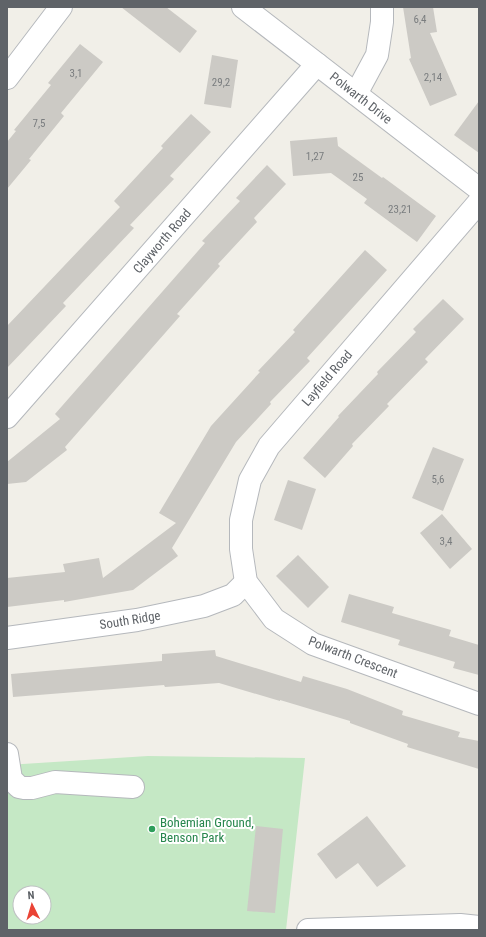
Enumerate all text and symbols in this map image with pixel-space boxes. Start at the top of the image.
house number: 6,4 [413,13,427,26]
house number: 3,1 [69,67,83,80]
street label: Polwarth Drive [327,69,395,127]
house number: 2,14 [424,71,443,84]
house number: 29,2 [212,76,230,89]
house number: 7,5 [32,117,46,130]
house number: 1,27 [306,150,324,163]
house number: 25 [353,171,363,184]
house number: 23,21 [388,203,412,216]
street label: Clayworth Road [130,206,194,276]
street label: Layfield Road [299,347,355,409]
house number: 5,6 [431,473,445,486]
house number: 3,4 [439,535,453,548]
street label: South Ridge [98,608,162,632]
street label: Polwarth Crescent [306,633,400,681]
place label: Bohemian Ground, Benson Park [160,815,254,845]
marker: Bohemian Ground, Benson Park [147,824,157,834]
north arrow [12,885,52,925]
text: N [27,889,35,902]

